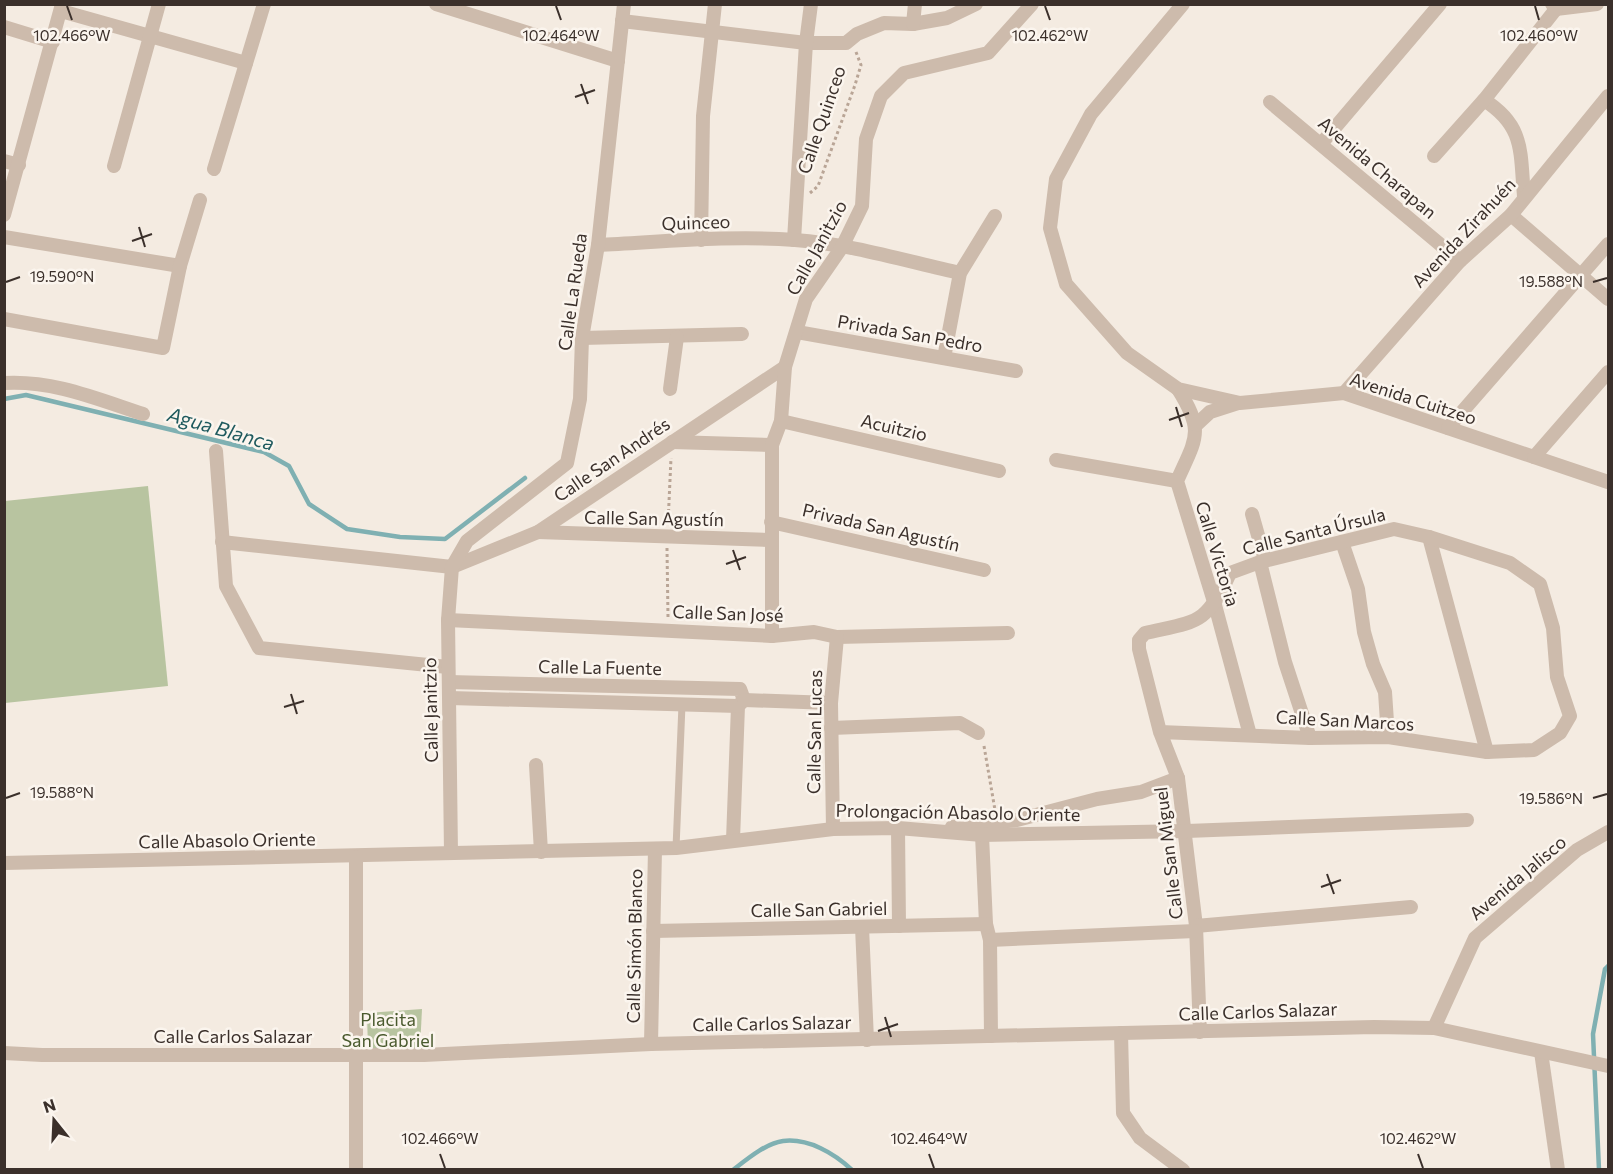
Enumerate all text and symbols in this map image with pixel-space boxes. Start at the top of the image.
text: 102.466°W [33,26,111,44]
text: 102.464°W [522,26,600,44]
text: 102.462°W [1012,26,1088,44]
text: 102.460°W [1500,26,1578,44]
street label: Calle Quinceo [792,63,850,177]
street label: Avenida Charapan [1314,111,1441,223]
street label: Avenida Zirahuén [1407,173,1520,292]
street label: Calle Janitzio [781,196,851,299]
street label: Quinceo [661,210,731,234]
street label: Calle La Rueda [553,232,591,352]
text: 19.590°N [30,267,94,285]
text: 19.588°N [1519,272,1583,290]
street label: Privada San Pedro [836,309,985,357]
street label: Avenida Cuitzeo [1347,367,1479,429]
water label: Agua Blanca [164,401,277,455]
street label: Acuitzio [859,409,929,445]
street label: Calle San Andrés [549,412,674,506]
street label: Privada San Agustín [800,498,962,556]
street label: Calle Victoria [1192,498,1244,609]
street label: Calle Santa Úrsula [1240,503,1388,559]
street label: Calle San Agustín [584,506,724,530]
street label: Calle San José [672,600,784,626]
street label: Calle La Fuente [538,655,662,679]
street label: Calle Janitzio [418,657,442,763]
street label: Calle San Lucas [802,670,826,794]
street label: Calle San Marcos [1275,705,1415,735]
text: 19.588°N [30,783,94,801]
street label: Calle San Miguel [1149,786,1187,921]
text: 19.586°N [1519,789,1583,807]
street label: Prolongación Abasolo Oriente [835,799,1081,825]
street label: Calle Abasolo Oriente [138,827,316,853]
street label: Avenida Jalisco [1464,830,1570,924]
street label: Calle Simón Blanco [622,868,646,1024]
street label: Calle San Gabriel [750,897,888,921]
street label: Calle Carlos Salazar [1178,997,1338,1025]
park label: Placita San Gabriel [342,1008,434,1051]
street label: Calle Carlos Salazar [692,1011,852,1035]
street label: Calle Carlos Salazar [153,1025,313,1047]
north arrow [24,1090,84,1150]
text: N [41,1094,58,1116]
text: 102.466°W [401,1129,479,1147]
text: 102.464°W [890,1129,968,1147]
text: 102.462°W [1380,1129,1456,1147]

